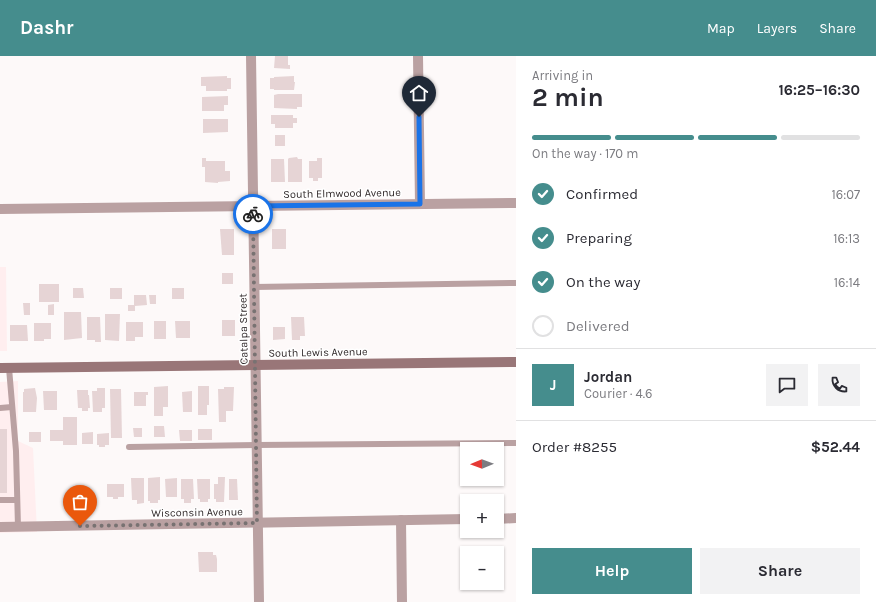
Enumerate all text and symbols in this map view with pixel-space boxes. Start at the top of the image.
text: Dashr [20,17,73,39]
text: Map [707,20,735,37]
text: Layers [757,20,797,37]
text: Share [819,20,856,37]
text: Arriving in [532,68,593,83]
pin [402,76,436,117]
text: 16:25–16:30 [779,81,860,99]
icon: home [408,82,430,104]
text: 2 min [532,82,604,113]
text: On the way · 170 m [532,146,638,161]
icon: check [532,183,554,205]
text: Confirmed [566,185,638,203]
street label: South Elmwood Avenue [283,186,401,201]
text: 16:07 [831,187,860,202]
courier [233,194,273,234]
icon: bike [242,203,264,225]
icon: check [532,227,554,249]
text: Preparing [566,229,632,247]
text: 16:13 [833,231,860,246]
icon: check [532,271,554,293]
text: On the way [566,273,640,291]
text: 16:14 [834,275,860,290]
street label: Catalpa Street [236,293,251,365]
text: Delivered [566,317,630,335]
street label: South Lewis Avenue [268,345,368,360]
button: chat [766,364,808,406]
button: phone [818,364,860,406]
text: Jordan [584,368,632,386]
text: J [550,376,556,394]
text: Courier · 4.6 [584,386,652,401]
text: Order #8255 [532,438,617,456]
text: $52.44 [811,438,860,456]
north arrow [460,442,504,486]
map controls [460,442,504,590]
pin [63,485,97,526]
icon: bag [69,491,91,513]
button: + [460,494,504,538]
street label: Wisconsin Avenue [151,505,243,520]
button: − [460,546,504,590]
button: Help [532,548,692,594]
button: Share [700,548,860,594]

